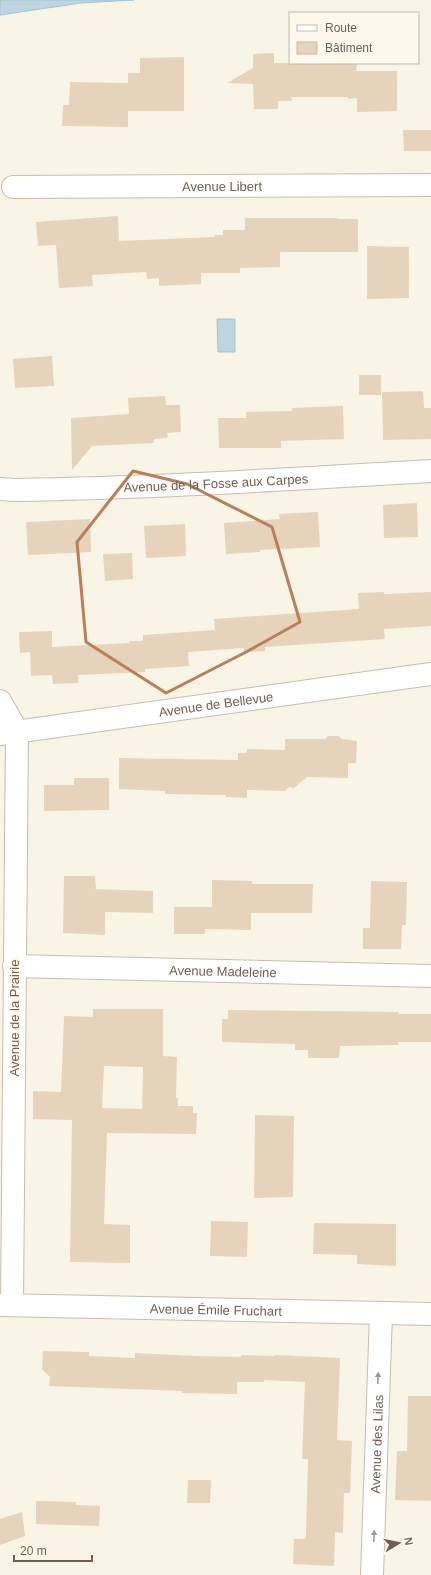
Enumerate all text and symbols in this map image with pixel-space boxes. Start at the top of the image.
legend [289,12,419,64]
text: Route [325,21,357,35]
text: Bâtiment [325,41,373,55]
street label: Avenue Libert [182,178,262,194]
street label: Avenue de la Fosse aux Carpes [123,471,309,495]
street label: Avenue de Bellevue [158,689,274,719]
street label: Avenue de la Prairie [7,960,22,1076]
street label: Avenue Madeleine [169,962,277,980]
street label: Avenue Émile Fruchart [150,1301,283,1318]
one-way arrow [375,1372,382,1384]
street label: Avenue des Lilas [367,1394,386,1494]
north arrow [379,1523,419,1563]
one-way arrow [370,1530,377,1542]
text: N [402,1536,415,1546]
scale bar [14,1537,92,1563]
text: 20 m [20,1544,47,1558]

